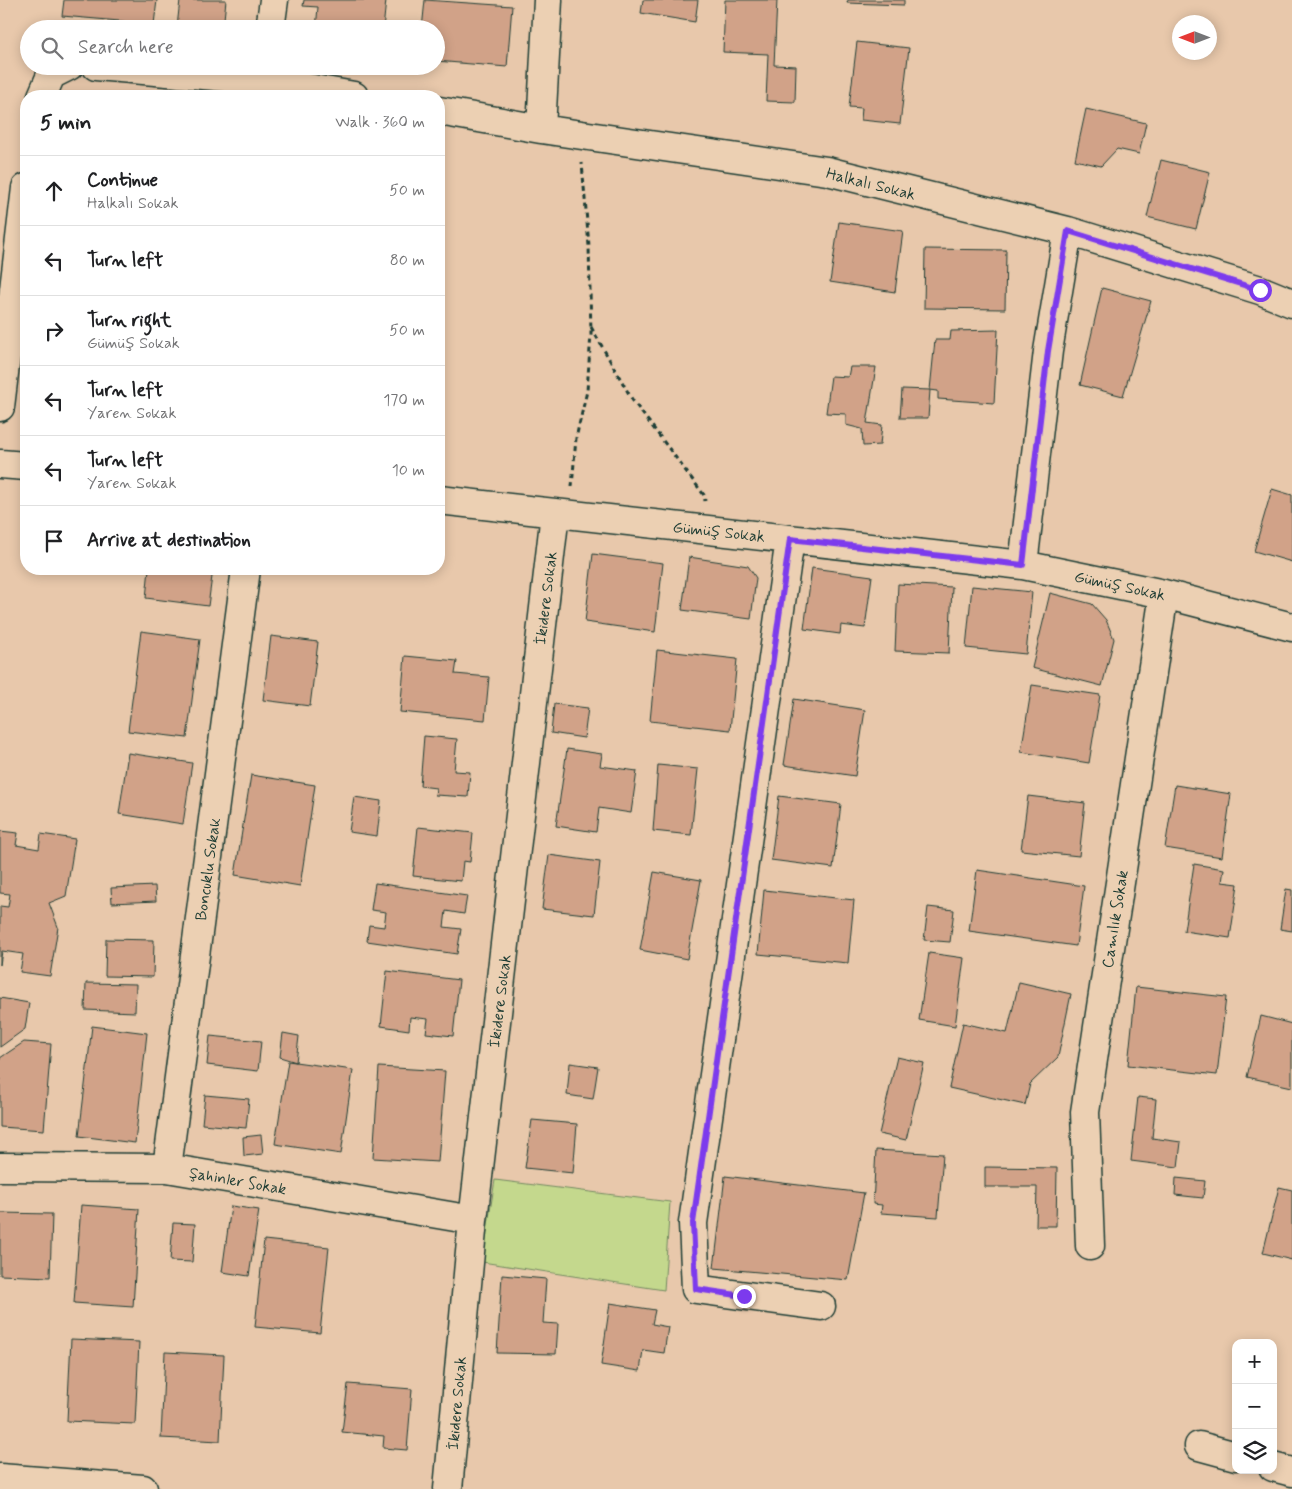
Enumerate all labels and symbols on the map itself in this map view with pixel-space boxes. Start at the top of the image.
north arrow [1172,15,1217,60]
street label: Halkalı Sokak [824,163,918,206]
route start [1249,279,1272,302]
street label: Gümüş Sokak [672,517,766,548]
street label: İkidere Sokak [530,550,563,646]
street label: Gümüş Sokak [1072,567,1167,606]
street label: Boncuklu Sokak [191,816,226,922]
street label: Camılık Sokak [1097,869,1134,970]
street label: İkidere Sokak [484,953,517,1049]
street label: Şahinler Sokak [187,1163,288,1200]
route end [733,1285,756,1308]
street label: İkidere Sokak [443,1355,472,1451]

